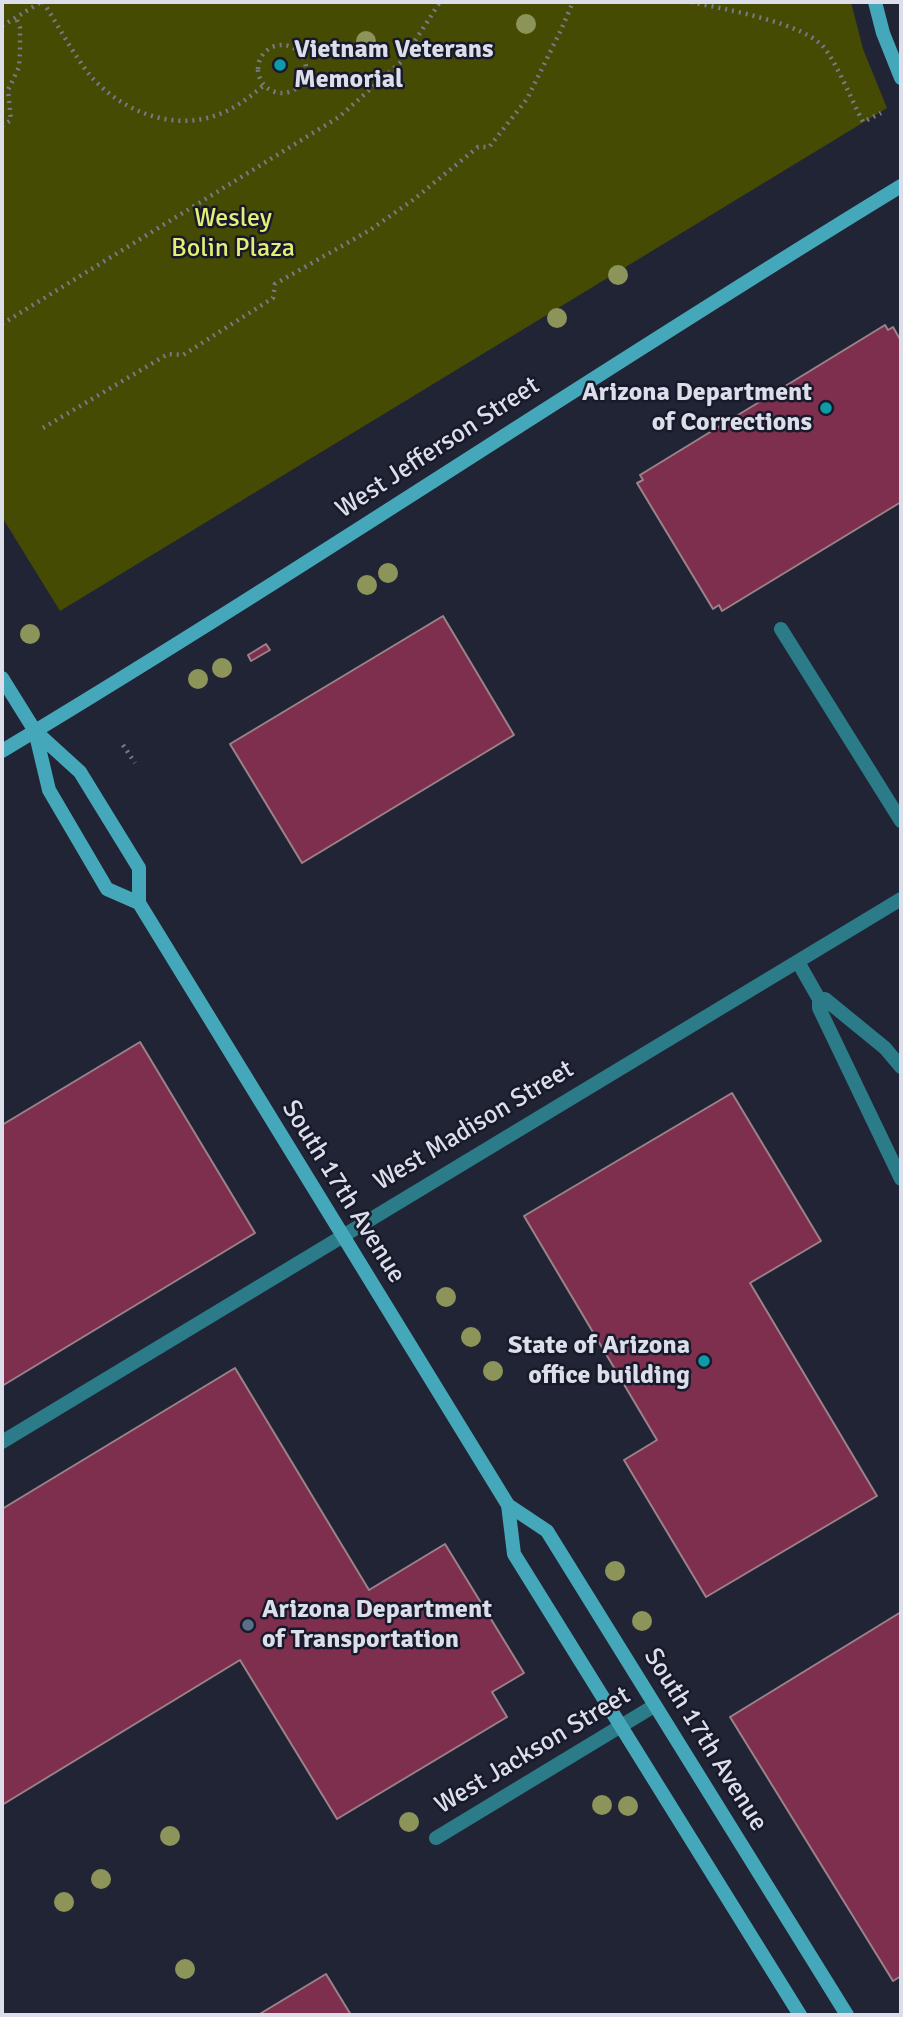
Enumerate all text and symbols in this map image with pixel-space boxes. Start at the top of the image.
place label: Vietnam Veterans Memorial [294,34,494,96]
marker: Vietnam Veterans Memorial [272,57,288,73]
park label: Wesley Bolin Plaza [171,203,295,264]
street label: West Jefferson Street [330,371,546,525]
place label: Arizona Department of Corrections [582,377,812,438]
marker: Arizona Department of Corrections [818,400,834,416]
street label: West Madison Street [368,1054,580,1198]
street label: South 17th Avenue [274,1095,412,1289]
place label: State of Arizona office building [508,1330,690,1392]
marker: State of Arizona office building [696,1353,712,1369]
place label: Arizona Department of Transportation [262,1594,492,1656]
marker: Arizona Department of Transportation [240,1617,256,1633]
street label: South 17th Avenue [636,1643,774,1837]
street label: West Jackson Street [430,1680,636,1822]

